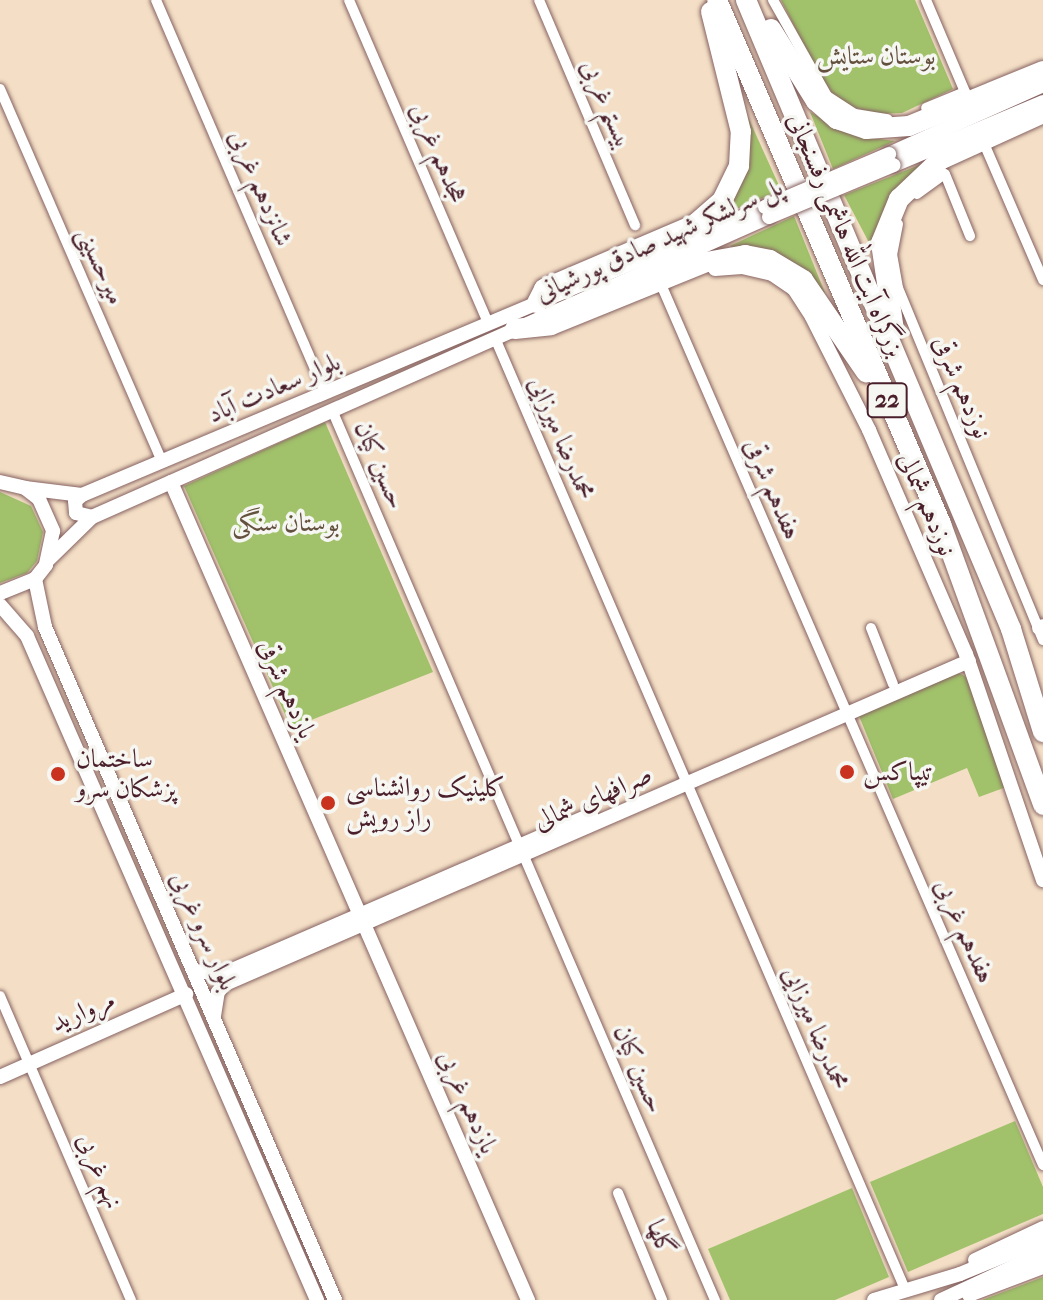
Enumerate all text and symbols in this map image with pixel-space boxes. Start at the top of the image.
park label: بوستان ستایش [816,40,936,72]
street label: بیستم غربی [574,55,640,153]
street label: هجدهم غربی [404,98,474,208]
street label: بزرگراه آیت الله هاشمی رفسنجانی [780,108,912,362]
street label: شانزدهم غربی [223,125,299,251]
street label: پل سرلشکر شهید صادق پورشیانی [531,171,787,309]
street label: میرحسینی [70,222,132,310]
street label: نوزدهم شرقی [926,331,998,443]
street label: بلوار سعادت آباد [203,346,345,430]
street label: محمدرضا میرزایی [522,372,602,504]
road number: 22 [865,380,909,420]
street label: حسین کیان [348,416,412,514]
street label: هفدهم شرقی [738,434,808,544]
street label: نوزدهم شمالی [891,447,963,561]
park label: بوستان سنگی [232,507,340,539]
street label: یازدهم شرقی [251,634,323,744]
place label: ساختمان پزشکان سرو [76,743,176,804]
place label: تیپاکس [863,756,933,788]
street label: صرافهای شمالی [529,759,657,837]
marker: ساختمان پزشکان سرو [47,763,69,785]
marker: تیپاکس [838,763,856,781]
place label: کلینیک روانشناسی راز رویش [346,772,505,834]
marker: کلینیک روانشناسی راز رویش [317,792,339,814]
street label: بلوار سرو غربی [164,867,244,995]
street label: هفدهم غربی [928,874,1002,988]
street label: محمدرضا میرزایی [776,962,856,1094]
street label: مروارید [46,984,120,1038]
street label: حسین کیان [607,1020,671,1118]
street label: یازدهم غربی [431,1045,505,1159]
street label: نهم غربی [70,1129,130,1213]
street label: گلها [640,1215,682,1261]

